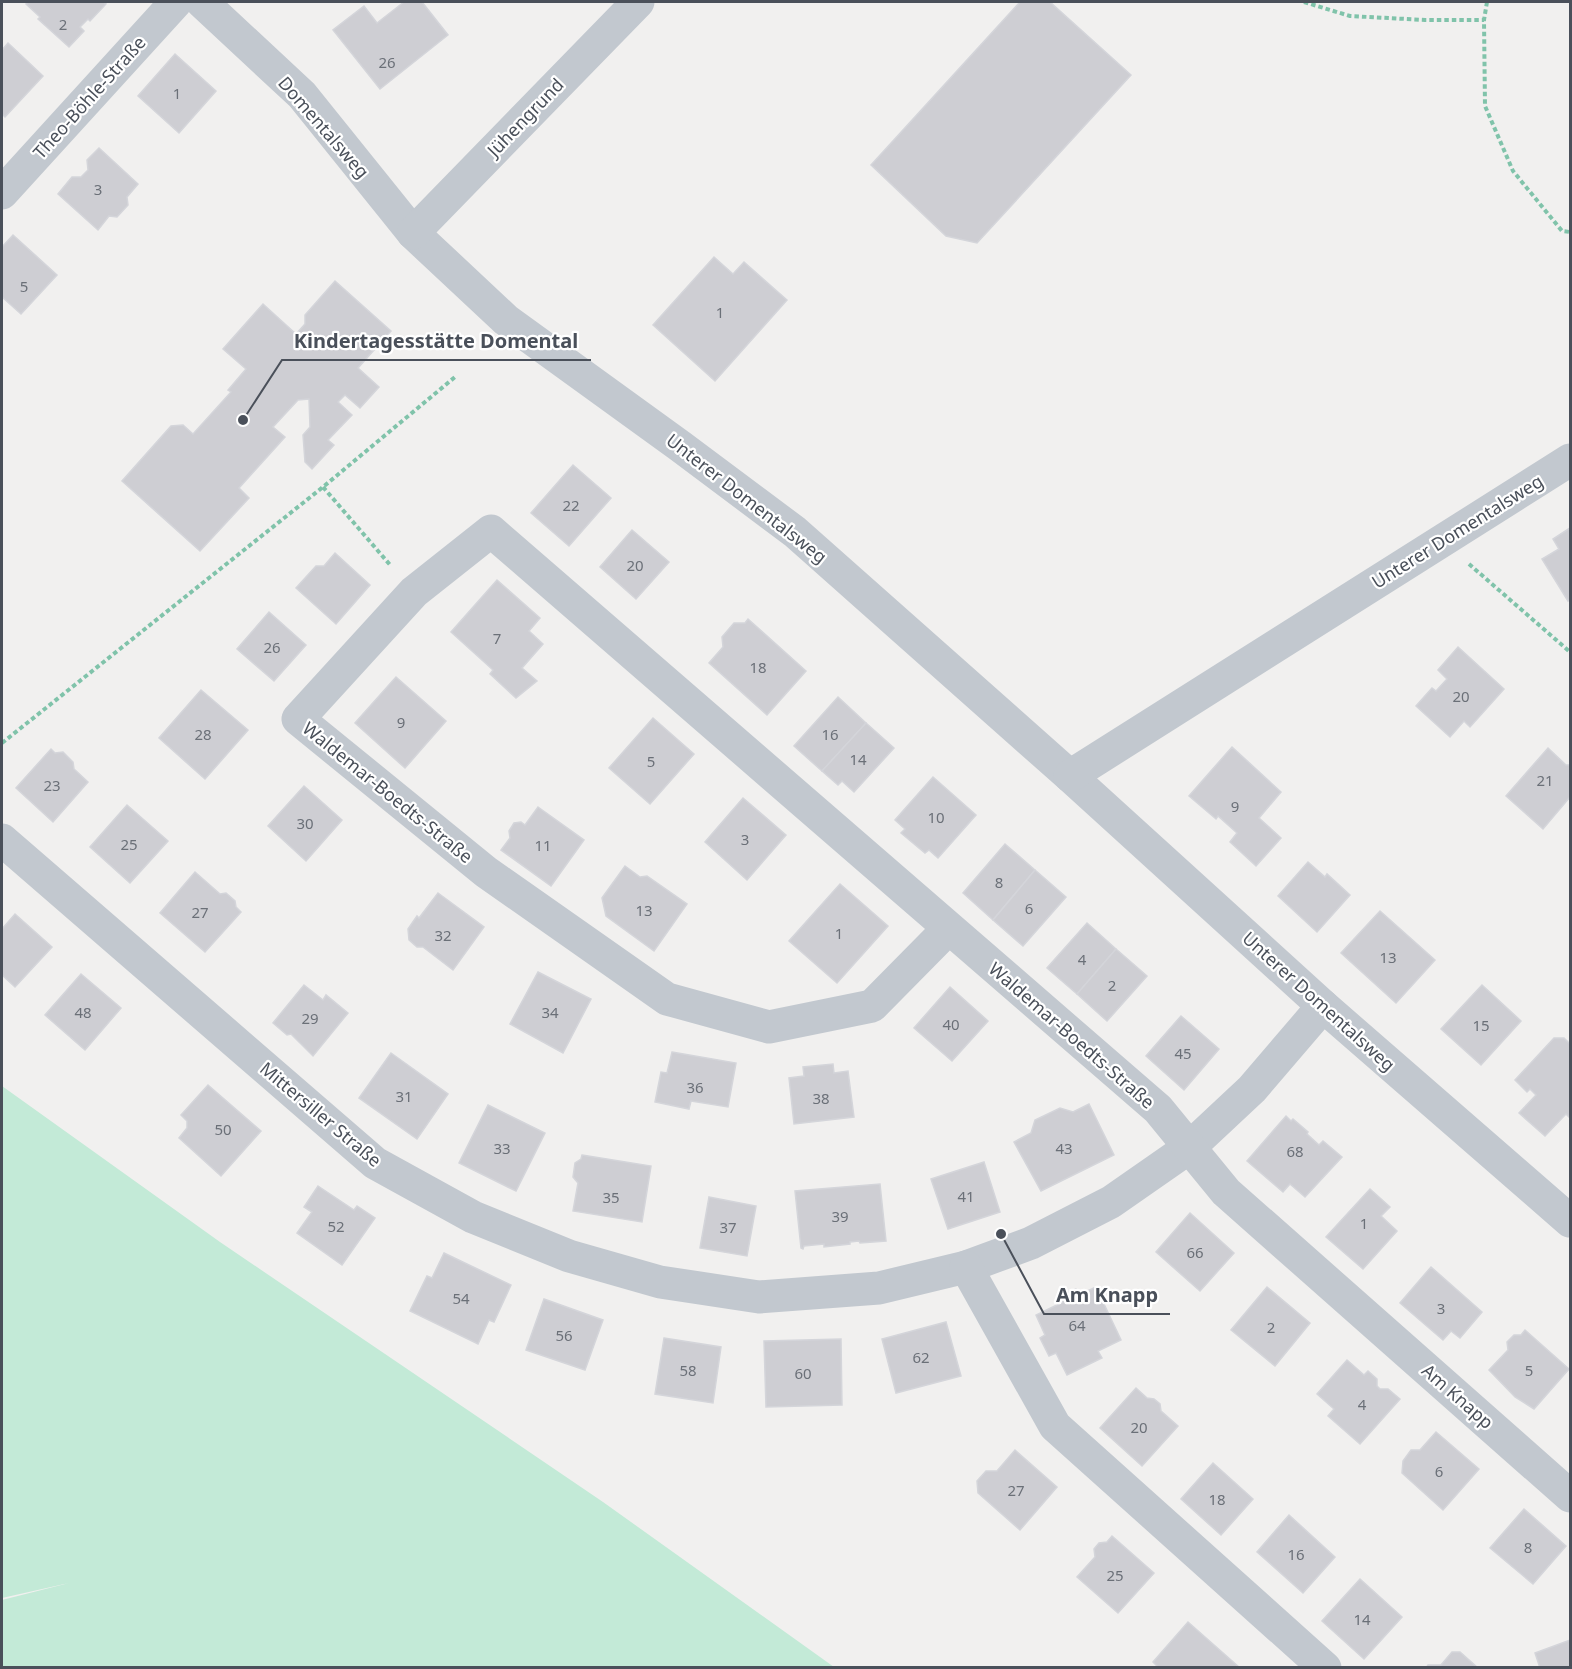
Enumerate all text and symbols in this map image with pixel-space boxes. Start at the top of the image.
house number: 2 [59,14,67,34]
street label: Theo-Böhle-Straße [27,31,151,163]
house number: 26 [378,52,396,72]
street label: Domentalsweg [273,71,375,183]
street label: Jühengrund [480,73,568,163]
house number: 1 [173,83,181,103]
house number: 3 [94,179,102,199]
house number: 5 [20,276,28,296]
house number: 1 [716,302,724,322]
callout: Kindertagesstätte Domental [282,322,591,360]
text: Kindertagesstätte Domental [294,327,578,354]
street label: Unterer Domentalsweg [662,428,832,568]
street label: Unterer Domentalsweg [1367,468,1547,594]
house number: 22 [562,495,580,515]
house number: 20 [626,555,644,575]
house number: 7 [493,628,501,648]
house number: 26 [263,637,281,657]
house number: 18 [749,657,767,677]
house number: 20 [1452,686,1470,706]
house number: 9 [397,712,405,732]
street label: Waldemar-Boedts-Straße [298,716,478,868]
house number: 28 [194,724,212,744]
house number: 16 [821,724,839,744]
house number: 14 [849,749,867,769]
house number: 5 [647,751,655,771]
house number: 21 [1536,770,1554,790]
house number: 23 [43,775,61,795]
house number: 9 [1231,796,1239,816]
house number: 10 [927,807,945,827]
house number: 30 [296,813,314,833]
house number: 3 [741,829,749,849]
house number: 25 [120,834,138,854]
house number: 11 [534,835,552,855]
house number: 8 [995,872,1003,892]
house number: 6 [1025,898,1033,918]
house number: 13 [635,900,653,920]
house number: 27 [191,902,209,922]
house number: 1 [835,923,843,943]
house number: 32 [434,925,452,945]
street label: Unterer Domentalsweg [1238,926,1400,1076]
house number: 13 [1379,947,1397,967]
house number: 4 [1078,949,1087,969]
street label: Waldemar-Boedts-Straße [984,956,1160,1114]
house number: 2 [1108,975,1116,995]
house number: 48 [74,1002,92,1022]
house number: 34 [541,1002,559,1022]
house number: 29 [301,1008,319,1028]
house number: 40 [942,1014,960,1034]
house number: 15 [1472,1015,1490,1035]
house number: 45 [1174,1043,1192,1063]
street label: Mittersiller Straße [255,1056,387,1172]
house number: 36 [686,1077,704,1097]
house number: 31 [395,1086,413,1106]
house number: 38 [812,1088,830,1108]
house number: 50 [214,1119,232,1139]
house number: 33 [493,1138,511,1158]
house number: 43 [1055,1138,1073,1158]
house number: 68 [1286,1141,1304,1161]
house number: 41 [957,1186,975,1206]
house number: 35 [602,1187,620,1207]
house number: 39 [831,1206,849,1226]
house number: 1 [1360,1213,1368,1233]
house number: 52 [327,1216,345,1236]
house number: 37 [719,1217,737,1237]
house number: 66 [1186,1242,1204,1262]
callout: Am Knapp [1044,1276,1170,1314]
text: Am Knapp [1056,1281,1158,1308]
house number: 54 [452,1288,470,1308]
house number: 3 [1437,1298,1445,1318]
house number: 64 [1068,1315,1086,1335]
house number: 2 [1267,1317,1275,1337]
house number: 56 [555,1325,573,1345]
house number: 62 [912,1347,930,1367]
street label: Am Knapp [1417,1358,1499,1434]
house number: 58 [679,1360,697,1380]
house number: 5 [1525,1360,1533,1380]
house number: 60 [794,1363,812,1383]
house number: 4 [1358,1394,1367,1414]
house number: 20 [1130,1417,1148,1437]
house number: 6 [1435,1461,1443,1481]
house number: 27 [1007,1480,1025,1500]
house number: 18 [1208,1489,1226,1509]
house number: 8 [1524,1537,1532,1557]
house number: 16 [1287,1544,1305,1564]
house number: 25 [1106,1565,1124,1585]
house number: 14 [1353,1609,1371,1629]

